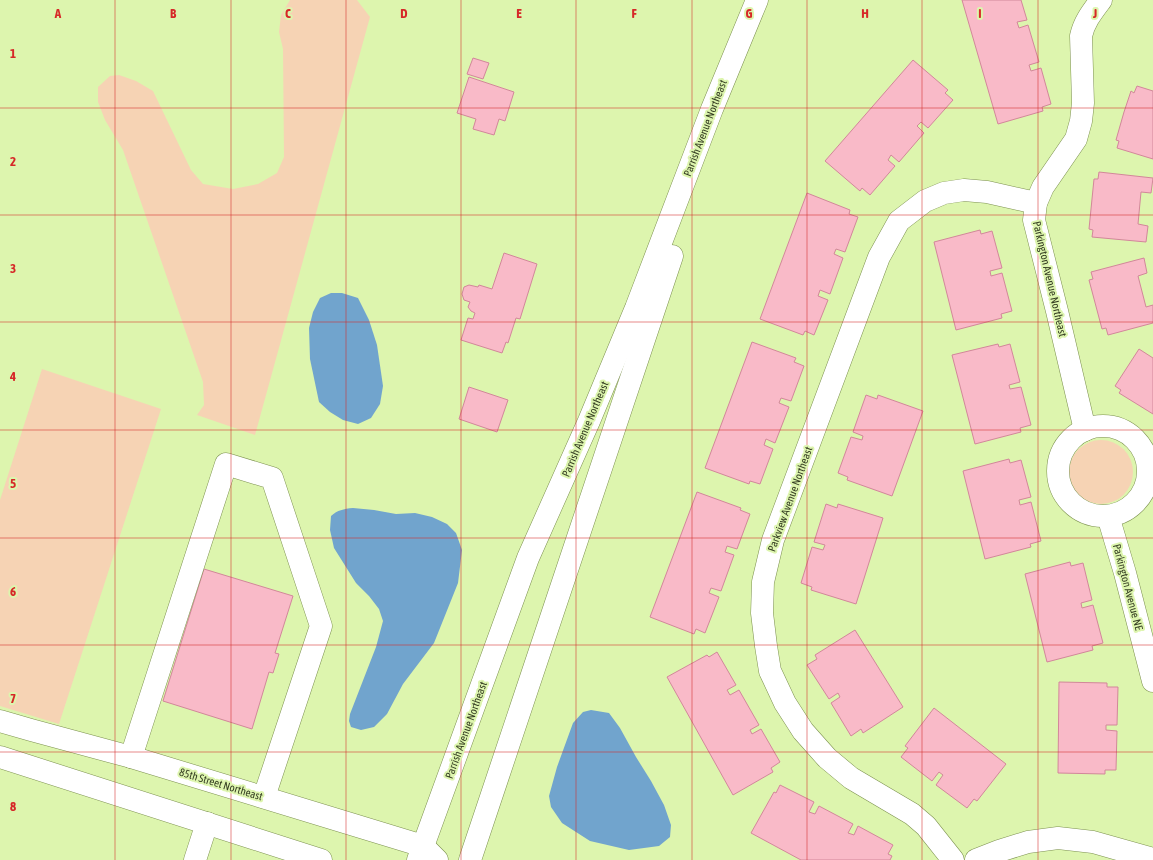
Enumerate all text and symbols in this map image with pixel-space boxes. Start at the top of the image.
text: A [54,6,62,21]
text: B [170,6,177,21]
text: C [285,6,291,21]
text: D [400,6,408,21]
text: E [516,6,522,21]
text: F [631,6,637,21]
text: G [746,6,753,21]
text: H [861,6,869,21]
text: I [978,6,982,21]
text: J [1092,6,1097,21]
text: 1 [10,46,16,61]
street label: Parrish Avenue Northeast [681,78,729,178]
text: 2 [10,154,16,169]
street label: Parkington Avenue Northeast [1031,220,1069,338]
text: 3 [10,261,16,276]
text: 4 [9,369,16,384]
street label: Parrish Avenue Northeast [559,380,611,478]
street label: Parkview Avenue Northeast [765,445,815,553]
text: 5 [10,476,16,491]
street label: Parkington Avenue NE [1111,543,1145,632]
text: 6 [10,584,16,599]
street label: Parrish Avenue Northeast [443,680,489,780]
text: 7 [10,691,16,706]
street label: 85th Street Northeast [178,766,264,802]
text: 8 [10,799,16,814]

